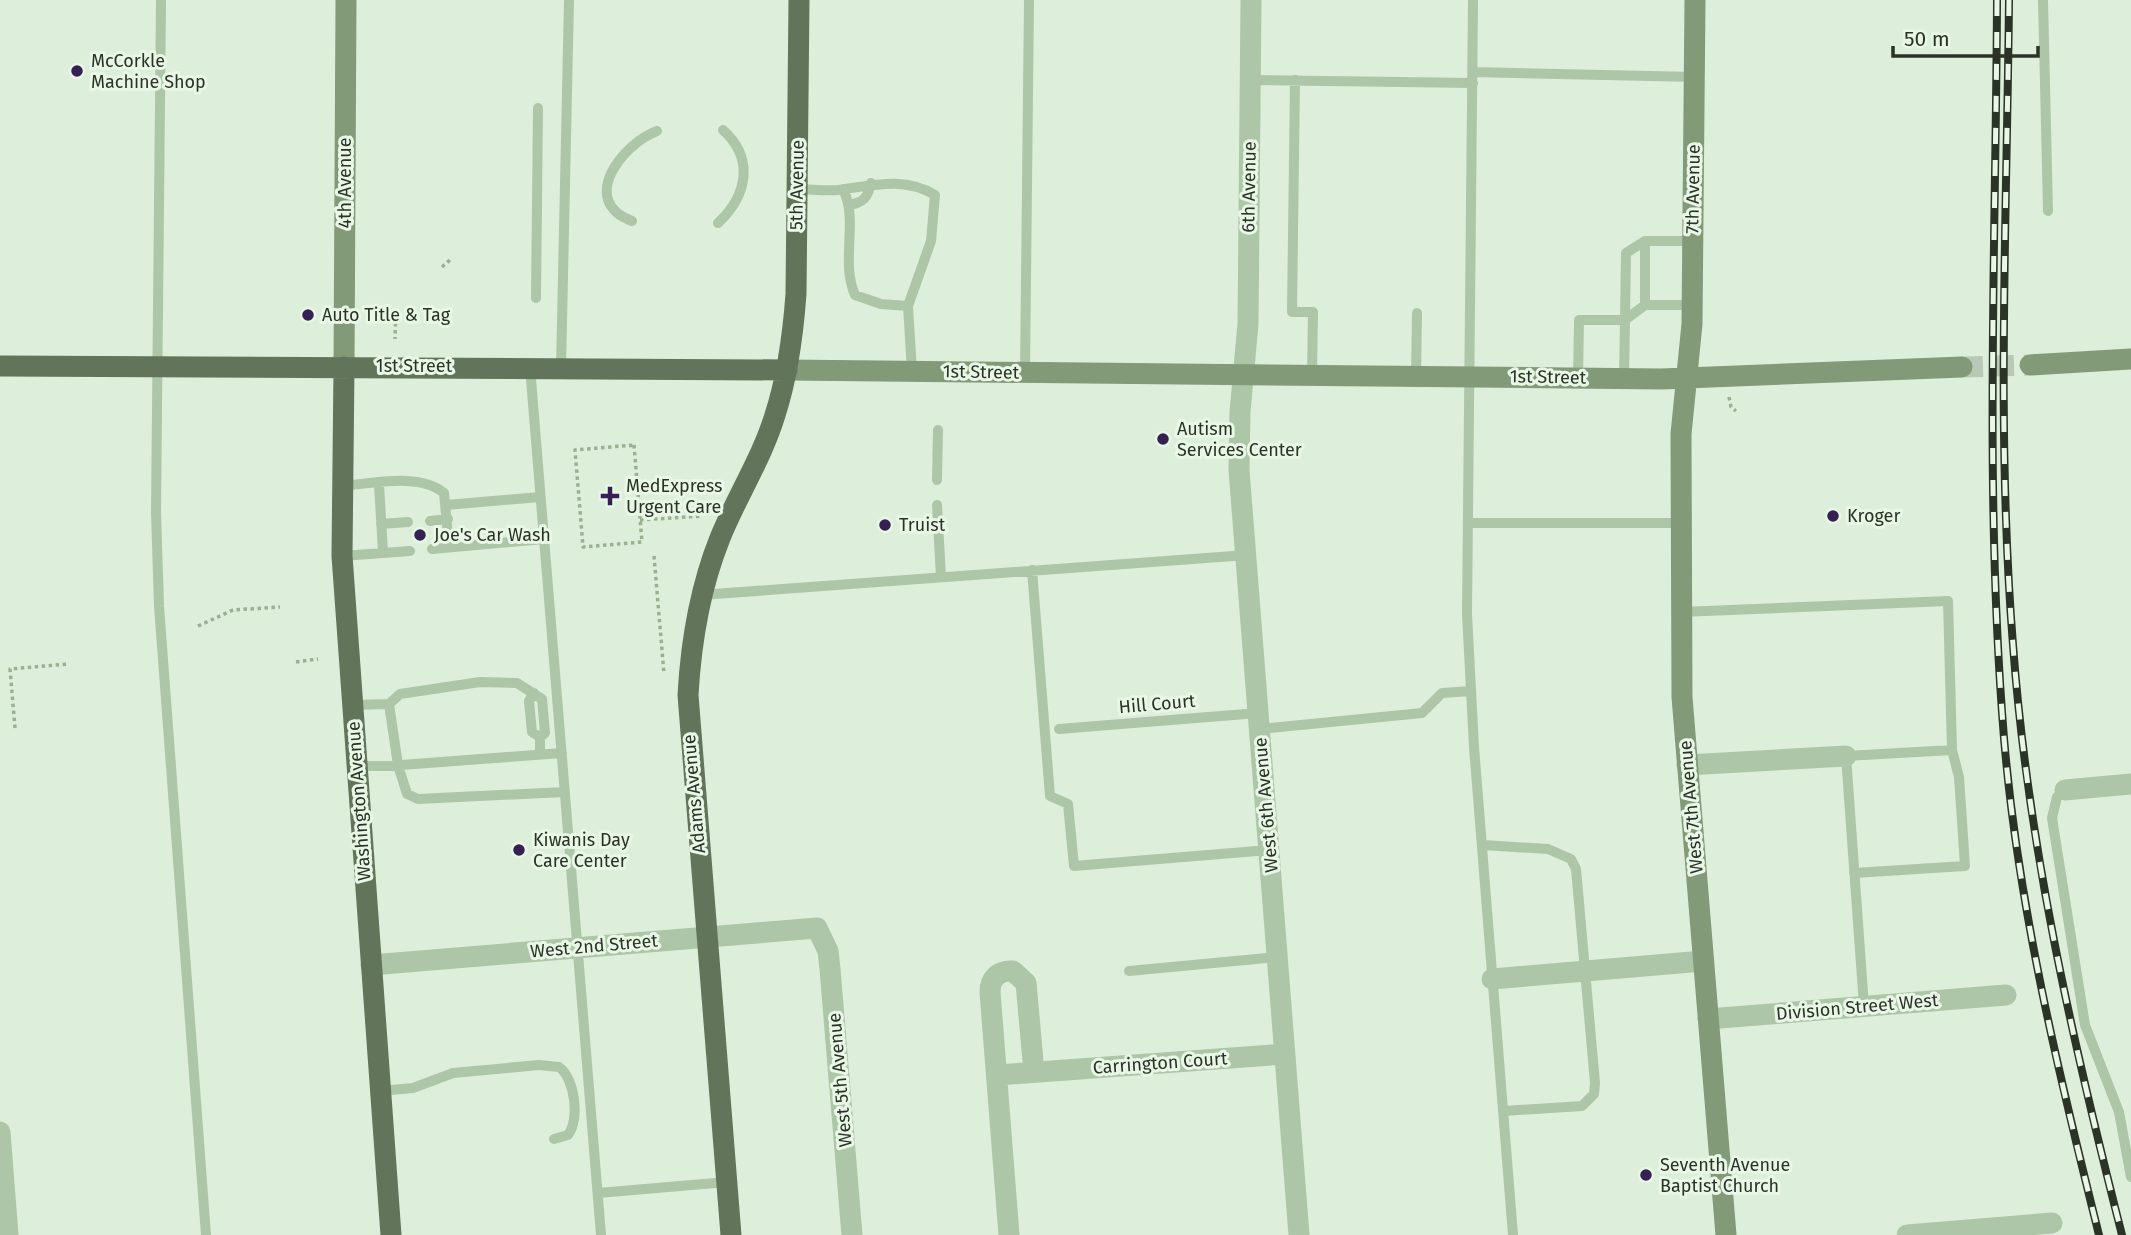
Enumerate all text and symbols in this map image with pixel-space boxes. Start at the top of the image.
scale bar [1893,14,2038,58]
text: 50 m [1904,26,1950,52]
place label: McCorkle Machine Shop [91,50,206,93]
marker: McCorkle Machine Shop [69,63,85,79]
street label: 4th Avenue [334,137,356,229]
street label: 5th Avenue [785,140,809,230]
street label: 6th Avenue [1237,141,1261,233]
street label: 7th Avenue [1681,144,1705,234]
place label: Auto Title & Tag [322,304,451,326]
marker: Auto Title & Tag [300,307,316,323]
street label: 1st Street [376,355,453,377]
street label: 1st Street [943,360,1020,384]
street label: 1st Street [1510,365,1587,389]
place label: Autism Services Center [1177,418,1302,461]
marker: Autism Services Center [1155,431,1171,447]
place label: MedExpress Urgent Care [626,475,722,518]
marker: MedExpress Urgent Care [600,486,620,506]
place label: Kroger [1847,505,1900,527]
marker: Kroger [1825,508,1841,524]
place label: Truist [899,514,946,536]
marker: Truist [877,517,893,533]
place label: Joe's Car Wash [434,524,551,546]
marker: Joe's Car Wash [412,527,428,543]
street label: Hill Court [1118,690,1197,718]
street label: Washington Avenue [342,721,376,881]
street label: Adams Avenue [678,734,710,854]
street label: West 6th Avenue [1249,737,1283,873]
street label: West 7th Avenue [1674,739,1708,875]
place label: Kiwanis Day Care Center [533,829,630,872]
marker: Kiwanis Day Care Center [511,842,527,858]
street label: West 2nd Street [529,929,659,963]
street label: Division Street West [1775,989,1940,1025]
street label: West 5th Avenue [823,1012,857,1148]
street label: Carrington Court [1092,1047,1228,1079]
place label: Seventh Avenue Baptist Church [1660,1154,1790,1197]
marker: Seventh Avenue Baptist Church [1638,1167,1654,1183]

